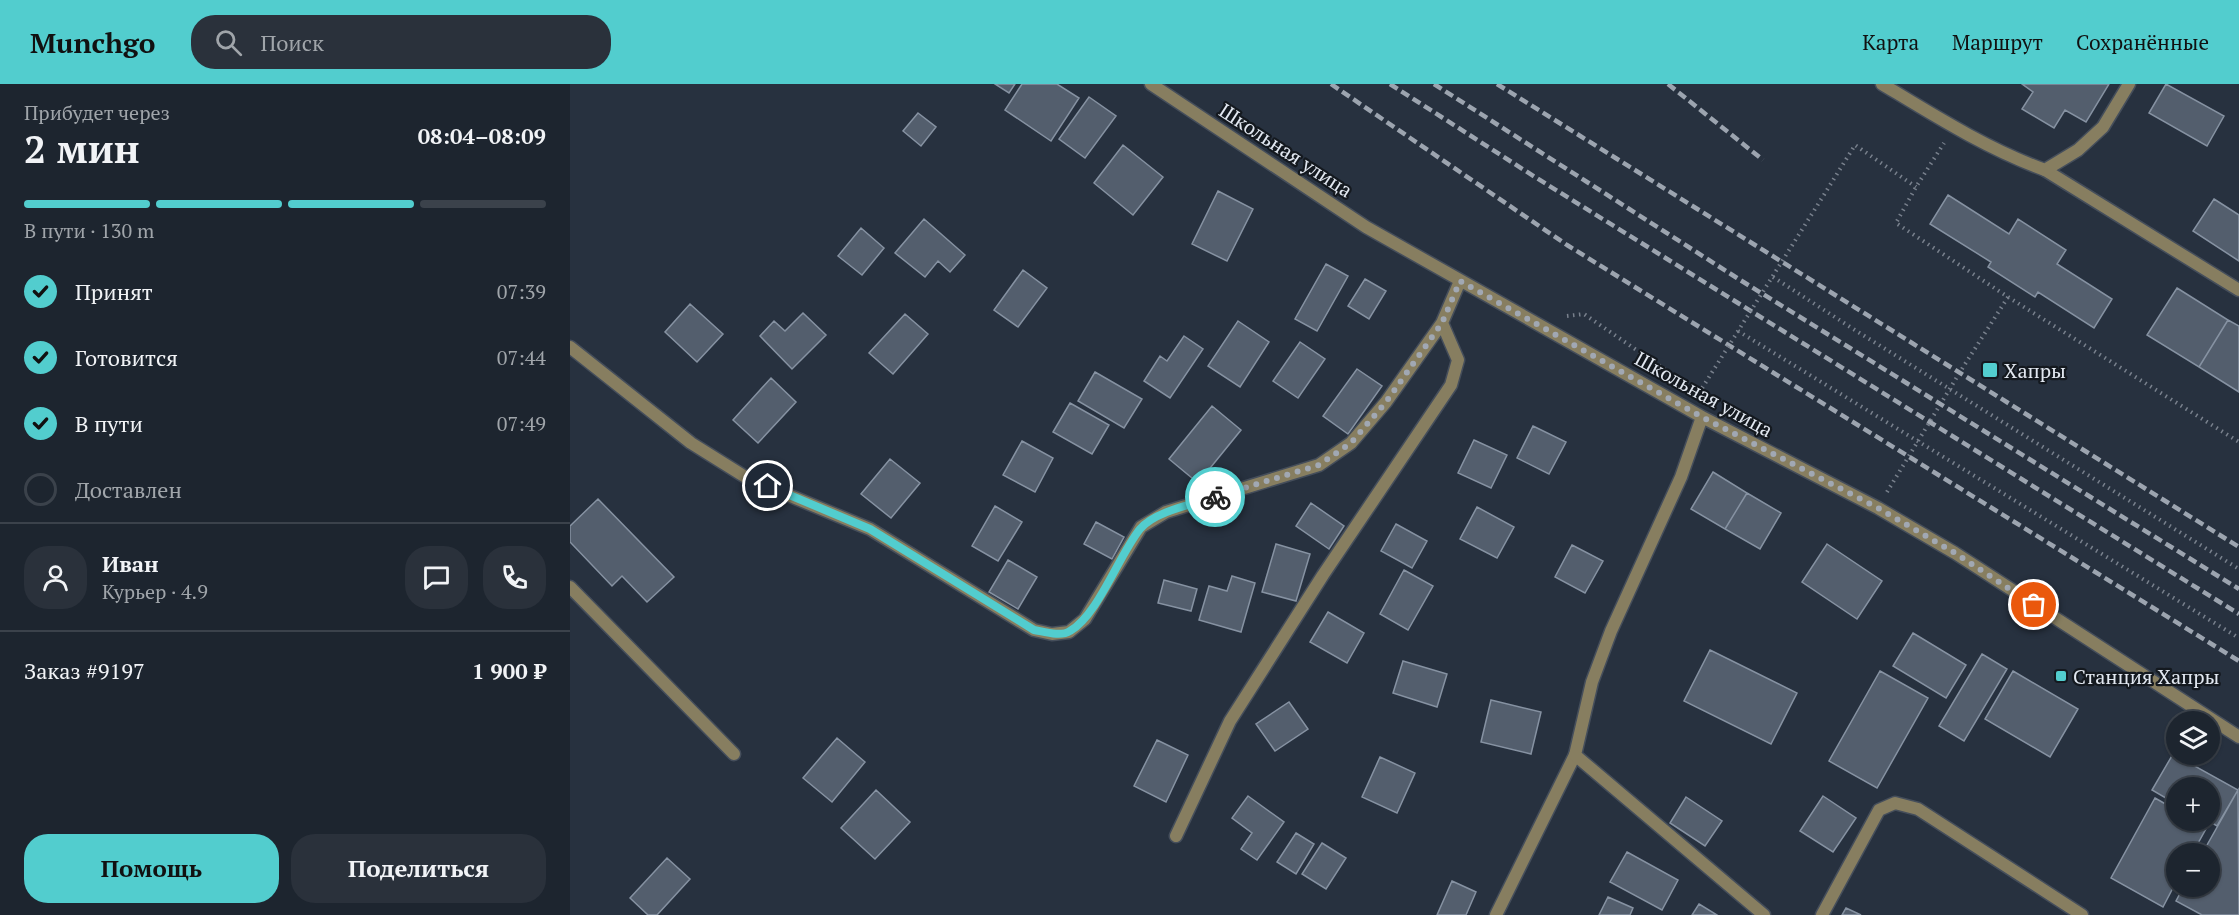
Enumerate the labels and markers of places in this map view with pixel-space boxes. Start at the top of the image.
place label: Хапры [2004,357,2066,384]
marker: Хапры [1981,361,1999,379]
pin [742,460,793,511]
pin [2008,579,2059,630]
place label: Станция Хапры [2073,663,2220,690]
marker: Станция Хапры [2054,669,2068,683]

